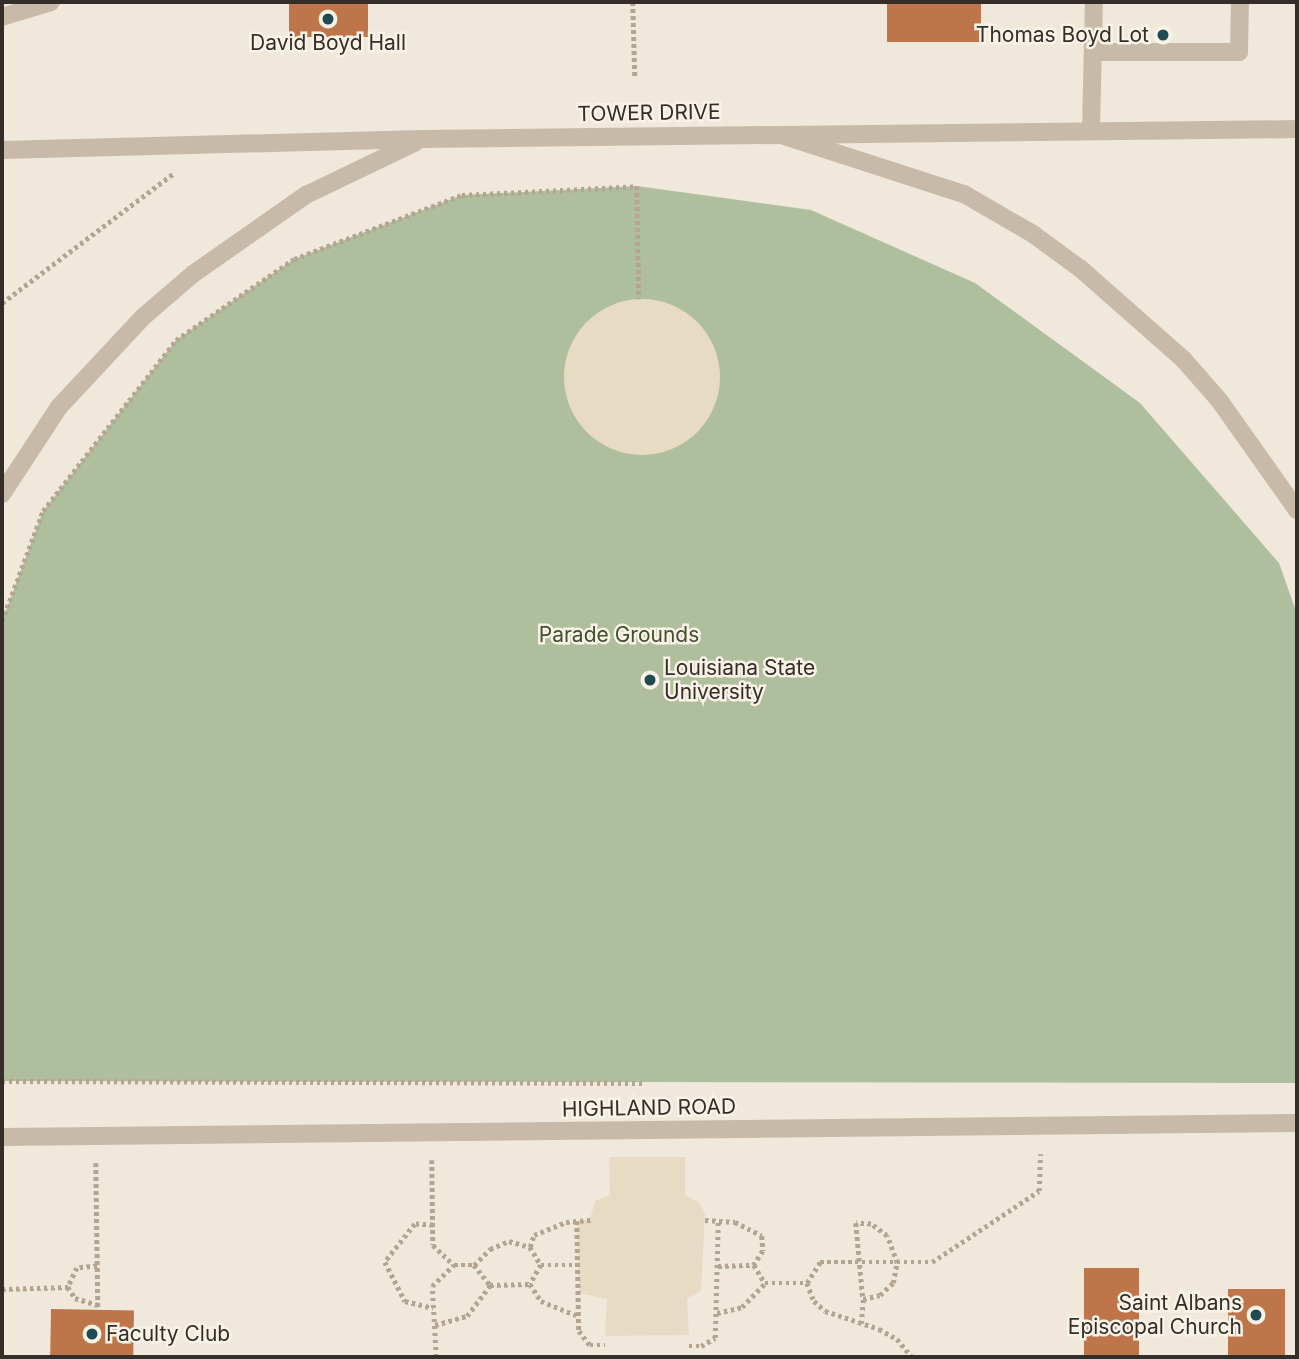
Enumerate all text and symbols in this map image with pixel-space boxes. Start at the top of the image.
marker: David Boyd Hall [320,11,336,27]
place label: Thomas Boyd Lot [976,22,1149,48]
marker: Thomas Boyd Lot [1155,27,1171,43]
place label: David Boyd Hall [250,30,406,56]
street label: TOWER DRIVE [577,99,721,127]
park label: Parade Grounds [539,622,699,648]
place label: Louisiana State University [664,655,815,705]
marker: Louisiana State University [642,672,658,688]
street label: HIGHLAND ROAD [562,1094,736,1122]
place label: Saint Albans Episcopal Church [1068,1290,1242,1340]
marker: Saint Albans Episcopal Church [1248,1307,1264,1323]
place label: Faculty Club [106,1321,230,1347]
marker: Faculty Club [84,1326,100,1342]

